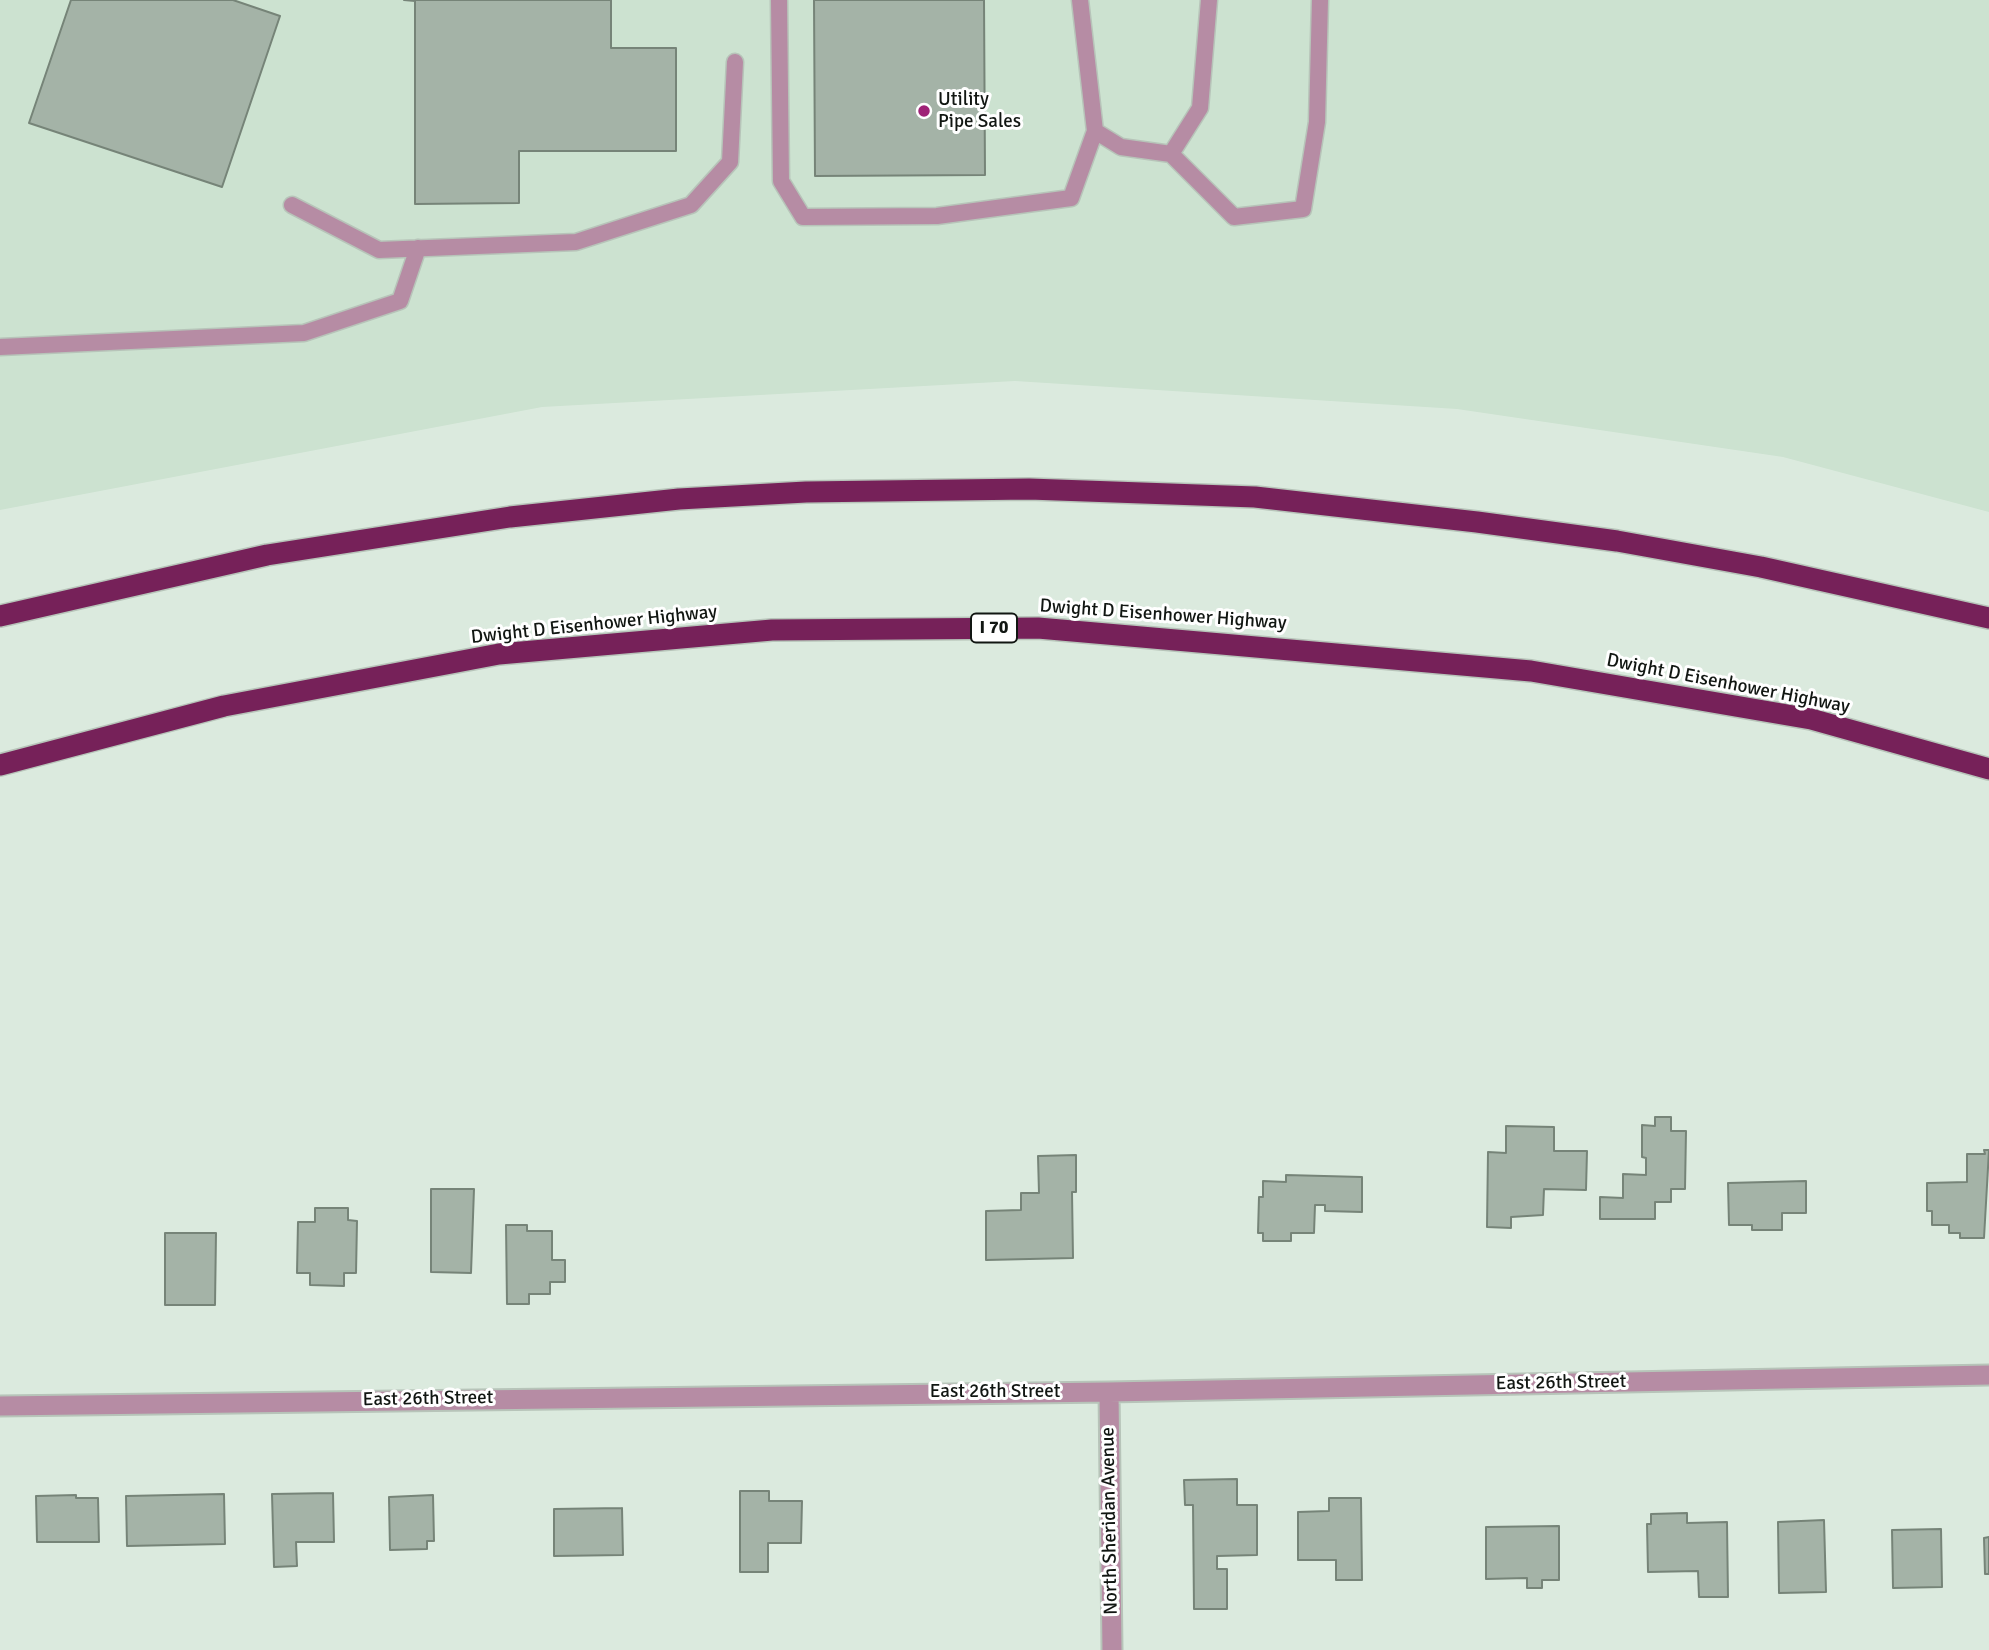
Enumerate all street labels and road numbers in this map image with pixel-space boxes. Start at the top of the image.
street label: Dwight D Eisenhower Highway [1039,595,1287,635]
street label: Dwight D Eisenhower Highway [470,601,718,649]
road number: I 70 [971,614,1017,642]
street label: Dwight D Eisenhower Highway [1604,649,1852,719]
street label: East 26th Street [1496,1370,1626,1396]
street label: East 26th Street [930,1381,1060,1403]
street label: East 26th Street [363,1386,493,1412]
street label: North Sheridan Avenue [1097,1427,1123,1615]

